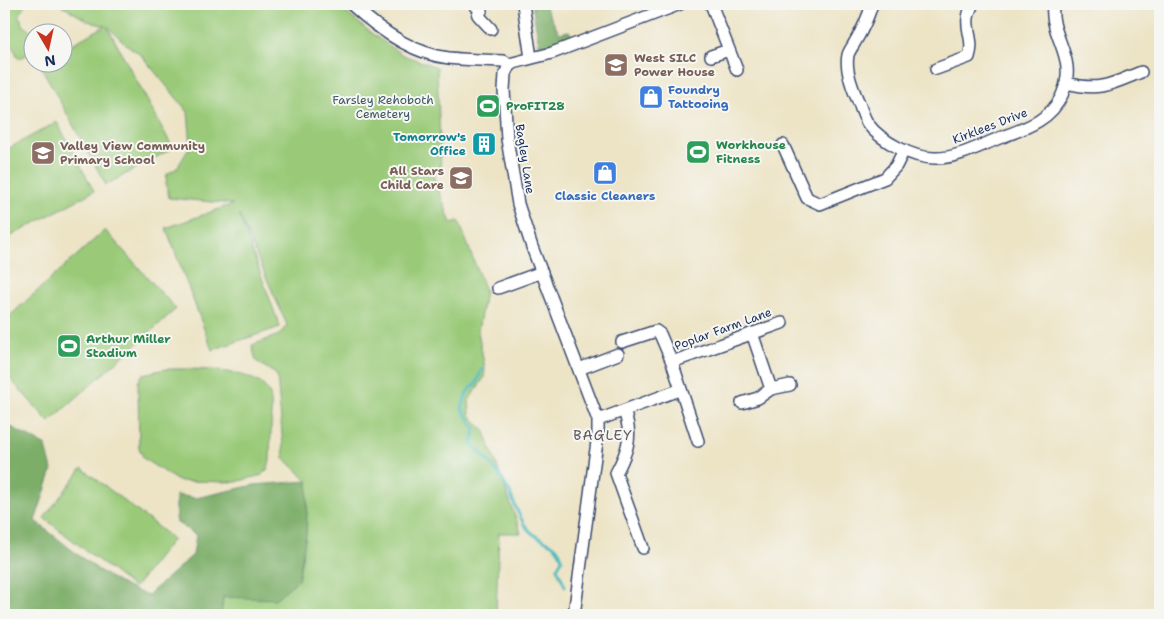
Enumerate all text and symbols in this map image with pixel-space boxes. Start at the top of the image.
north arrow [22,22,72,72]
place label: West SILC Power House [634,50,715,80]
text: N [43,51,57,71]
school or university icon: West SILC Power House [603,52,629,78]
place label: Foundry Tattooing [668,82,729,112]
shop icon: Foundry Tattooing [638,84,664,110]
park label: Farsley Rehoboth Cemetery [332,92,434,122]
sports icon: ProFIT28 [475,93,501,119]
place label: ProFIT28 [506,98,565,114]
street label: Kirklees Drive [950,104,1030,148]
street label: Bagley Lane [512,123,538,195]
place label: Tomorrow's Office [393,129,466,159]
building icon: Tomorrow's Office [471,131,497,157]
place label: Workhouse Fitness [716,137,786,167]
place label: Valley View Community Primary School [60,138,205,168]
sports icon: Workhouse Fitness [685,139,711,165]
school or university icon: Valley View Community Primary School [30,140,56,166]
shop icon: Classic Cleaners [592,160,618,186]
place label: All Stars Child Care [380,163,444,193]
school or university icon: All Stars Child Care [448,165,474,191]
place label: Classic Cleaners [555,188,655,204]
street label: Poplar Farm Lane [672,304,774,354]
place label: Arthur Miller Stadium [86,331,171,361]
sports icon: Arthur Miller Stadium [56,333,82,359]
district label: BAGLEY [573,426,633,444]

